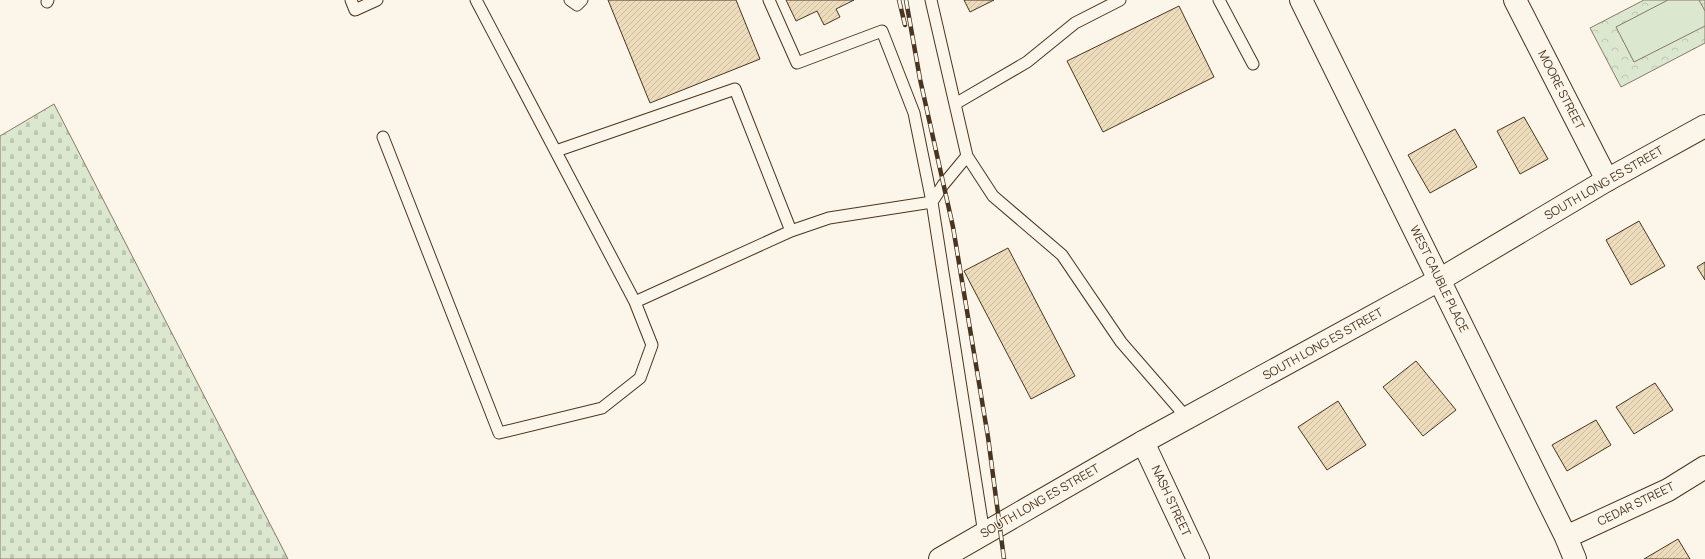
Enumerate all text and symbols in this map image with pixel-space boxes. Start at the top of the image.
street label: MOORE STREET [1534,47,1589,133]
street label: SOUTH LONG ES STREET [1541,141,1667,224]
street label: WEST CAUBLE PLACE [1406,222,1473,335]
street label: SOUTH LONG ES STREET [1260,303,1387,384]
street label: SOUTH LONG ES STREET [977,459,1103,542]
street label: NASH STREET [1148,463,1196,540]
street label: CEDAR STREET [1594,477,1678,530]

